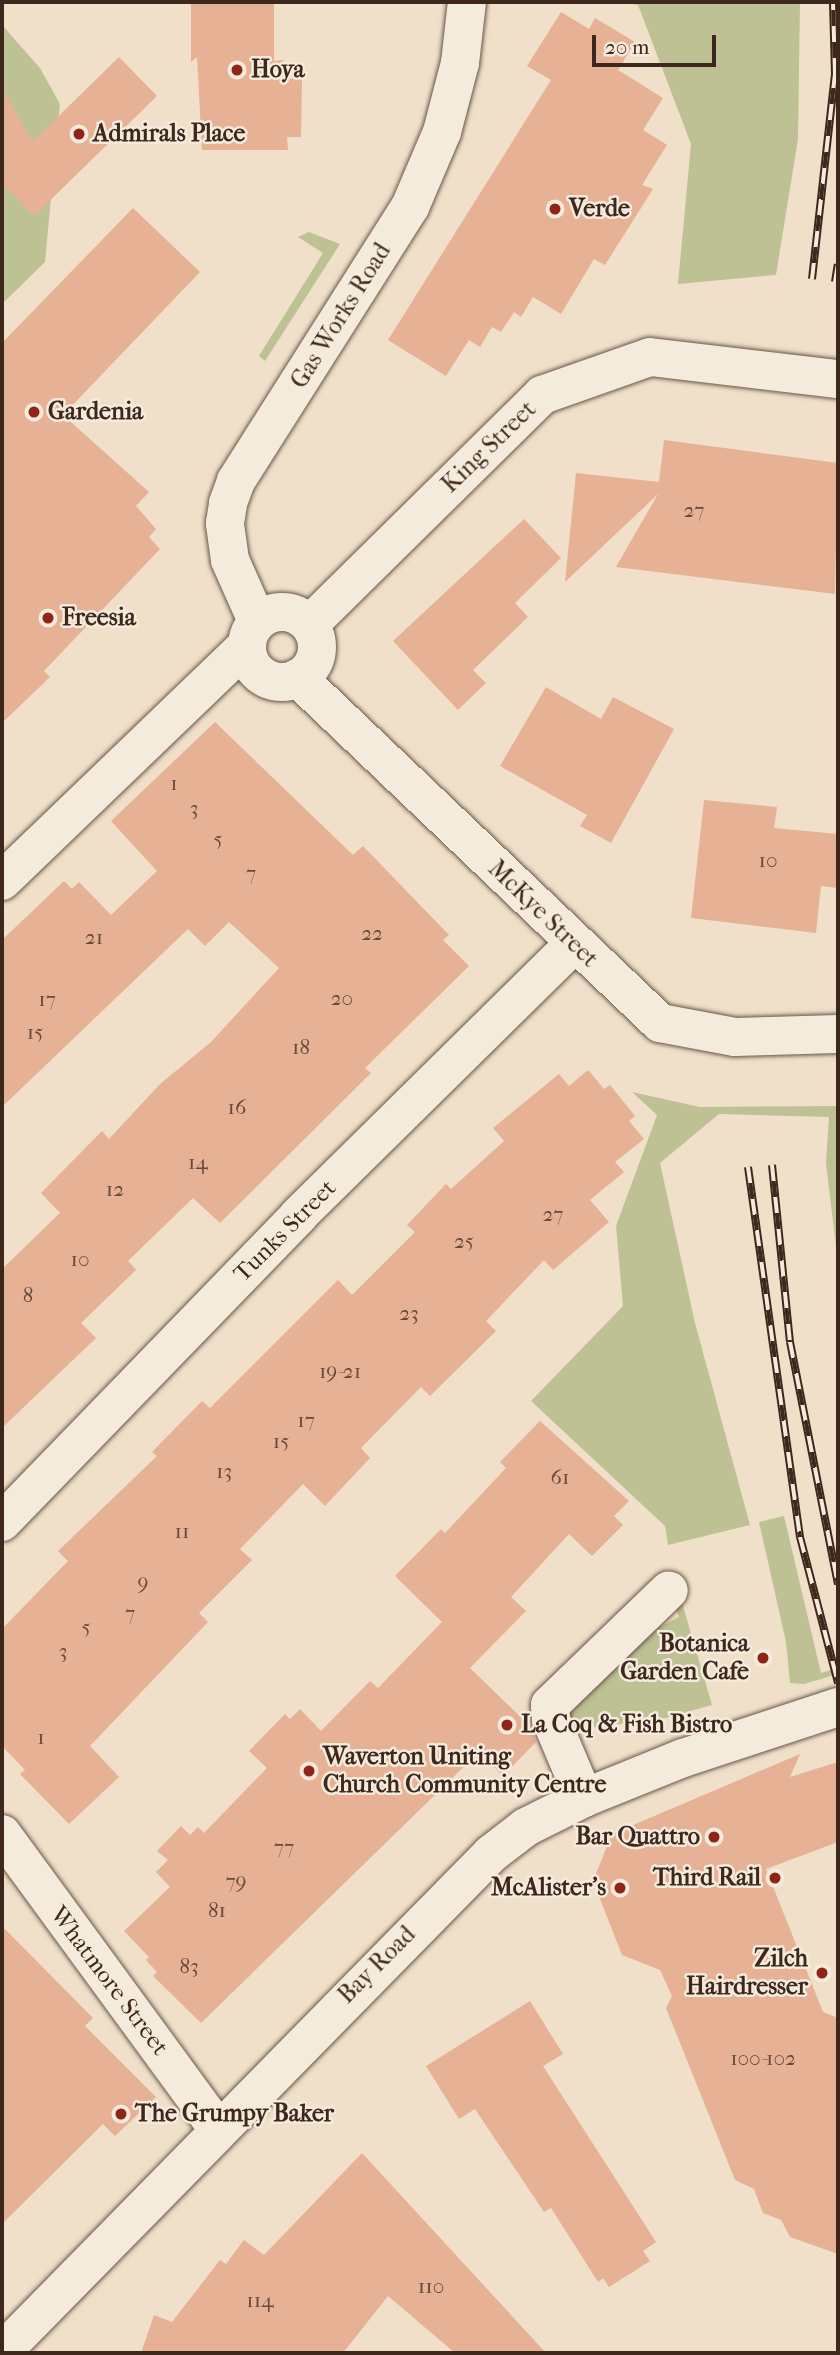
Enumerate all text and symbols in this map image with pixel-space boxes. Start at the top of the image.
scale bar [595,21,719,65]
text: 20 m [605,35,649,59]
place label: Hoya [251,56,305,84]
marker: Hoya [229,62,245,78]
place label: Admirals Place [93,120,245,148]
marker: Admirals Place [71,126,87,142]
place label: Verde [569,195,630,223]
marker: Verde [547,201,563,217]
street label: Gas Works Road [285,238,397,394]
street label: King Street [436,395,542,499]
place label: Gardenia [48,398,143,426]
marker: Gardenia [26,404,42,420]
house number: 27 [684,497,704,523]
place label: Freesia [62,604,136,632]
marker: Freesia [40,610,56,626]
house number: 1 [170,770,178,796]
house number: 3 [190,795,198,821]
house number: 5 [213,826,223,852]
house number: 10 [759,847,777,873]
street label: McKye Street [482,855,604,973]
house number: 7 [246,860,256,886]
house number: 22 [361,920,383,946]
house number: 21 [85,924,103,950]
house number: 20 [331,985,353,1011]
house number: 17 [38,986,56,1012]
house number: 15 [27,1019,43,1045]
house number: 18 [292,1034,310,1060]
house number: 16 [228,1094,246,1120]
house number: 14 [188,1149,208,1175]
street label: Tunks Street [228,1174,342,1288]
house number: 12 [106,1176,124,1202]
house number: 27 [543,1201,563,1227]
house number: 25 [454,1228,474,1254]
house number: 10 [71,1246,89,1272]
house number: 8 [23,1282,33,1308]
house number: 23 [399,1300,419,1326]
house number: 19-21 [319,1358,361,1384]
house number: 17 [297,1407,315,1433]
house number: 15 [273,1428,289,1454]
house number: 13 [216,1458,232,1484]
house number: 61 [551,1464,569,1490]
house number: 11 [175,1518,189,1544]
house number: 9 [137,1569,149,1595]
house number: 7 [125,1600,135,1626]
house number: 5 [81,1614,91,1640]
place label: Botanica Garden Cafe [620,1630,749,1686]
house number: 3 [59,1638,67,1664]
marker: Botanica Garden Cafe [755,1650,771,1666]
place label: La Coq & Fish Bistro [521,1711,732,1739]
marker: La Coq & Fish Bistro [499,1717,515,1733]
house number: 1 [37,1724,45,1750]
place label: Waverton Uniting Church Community Centre [323,1743,606,1799]
marker: Waverton Uniting Church Community Centre [301,1763,317,1779]
place label: Bar Quattro [575,1823,700,1851]
marker: Bar Quattro [706,1829,722,1845]
house number: 77 [274,1834,294,1860]
place label: Third Rail [653,1864,761,1892]
house number: 79 [225,1868,247,1894]
marker: Third Rail [767,1870,783,1886]
place label: McAlister's [491,1874,606,1902]
marker: McAlister's [612,1880,628,1896]
house number: 81 [208,1897,226,1923]
street label: Whatmore Street [44,1901,174,2061]
street label: Bay Road [332,1920,422,2010]
place label: Zilch Hairdresser [686,1945,808,2001]
house number: 83 [179,1953,199,1979]
marker: Zilch Hairdresser [814,1965,830,1981]
house number: 100-102 [730,2045,796,2071]
place label: The Grumpy Baker [135,2100,334,2128]
marker: The Grumpy Baker [113,2106,129,2122]
house number: 110 [418,2273,444,2299]
house number: 114 [246,2287,274,2313]

